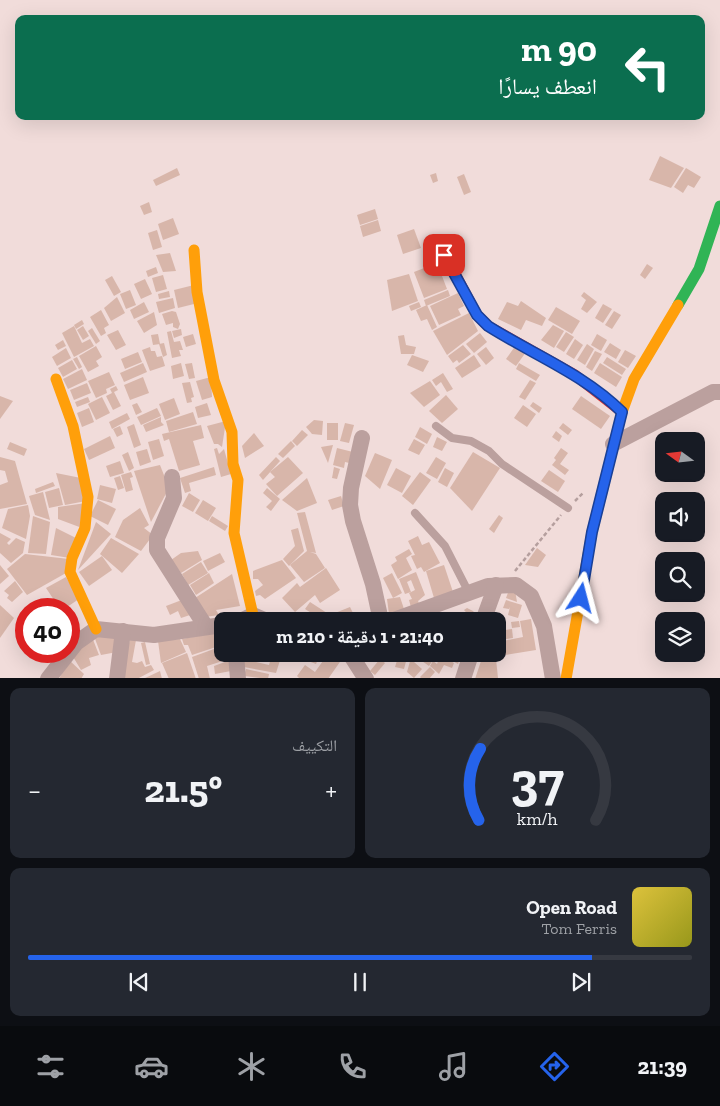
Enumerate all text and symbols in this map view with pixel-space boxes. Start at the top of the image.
text: 90 m [521,28,597,70]
icon: left [615,35,680,100]
text: انعطف يسارًا [498,73,597,100]
pin [423,234,465,276]
icon: arrive [430,241,458,269]
north arrow [655,432,705,482]
map controls [655,432,705,662]
button: sound [655,492,705,542]
button: search [655,552,705,602]
position arrow [554,571,606,623]
speed limit sign: 40 [15,598,80,663]
button: layers [655,612,705,662]
text: 21:40 · 1 دقيقة · 210 m [276,625,444,648]
text: التكييف [292,736,337,755]
text: 37 [511,750,564,812]
text: 21.5° [144,766,222,812]
text: − [28,774,41,807]
text: + [325,774,337,807]
text: km/h [517,808,558,830]
text: Open Road [526,896,617,919]
text: Tom Ferris [541,919,617,938]
icon: previous [125,968,153,996]
icon: pause [346,968,374,996]
icon: next [567,968,595,996]
icon: filters [33,1049,68,1084]
icon: car [134,1049,169,1084]
icon: climate [234,1049,269,1084]
icon: phone [335,1049,370,1084]
icon: music [436,1049,471,1084]
icon: directions [537,1049,572,1084]
text: 21:39 [637,1053,687,1080]

